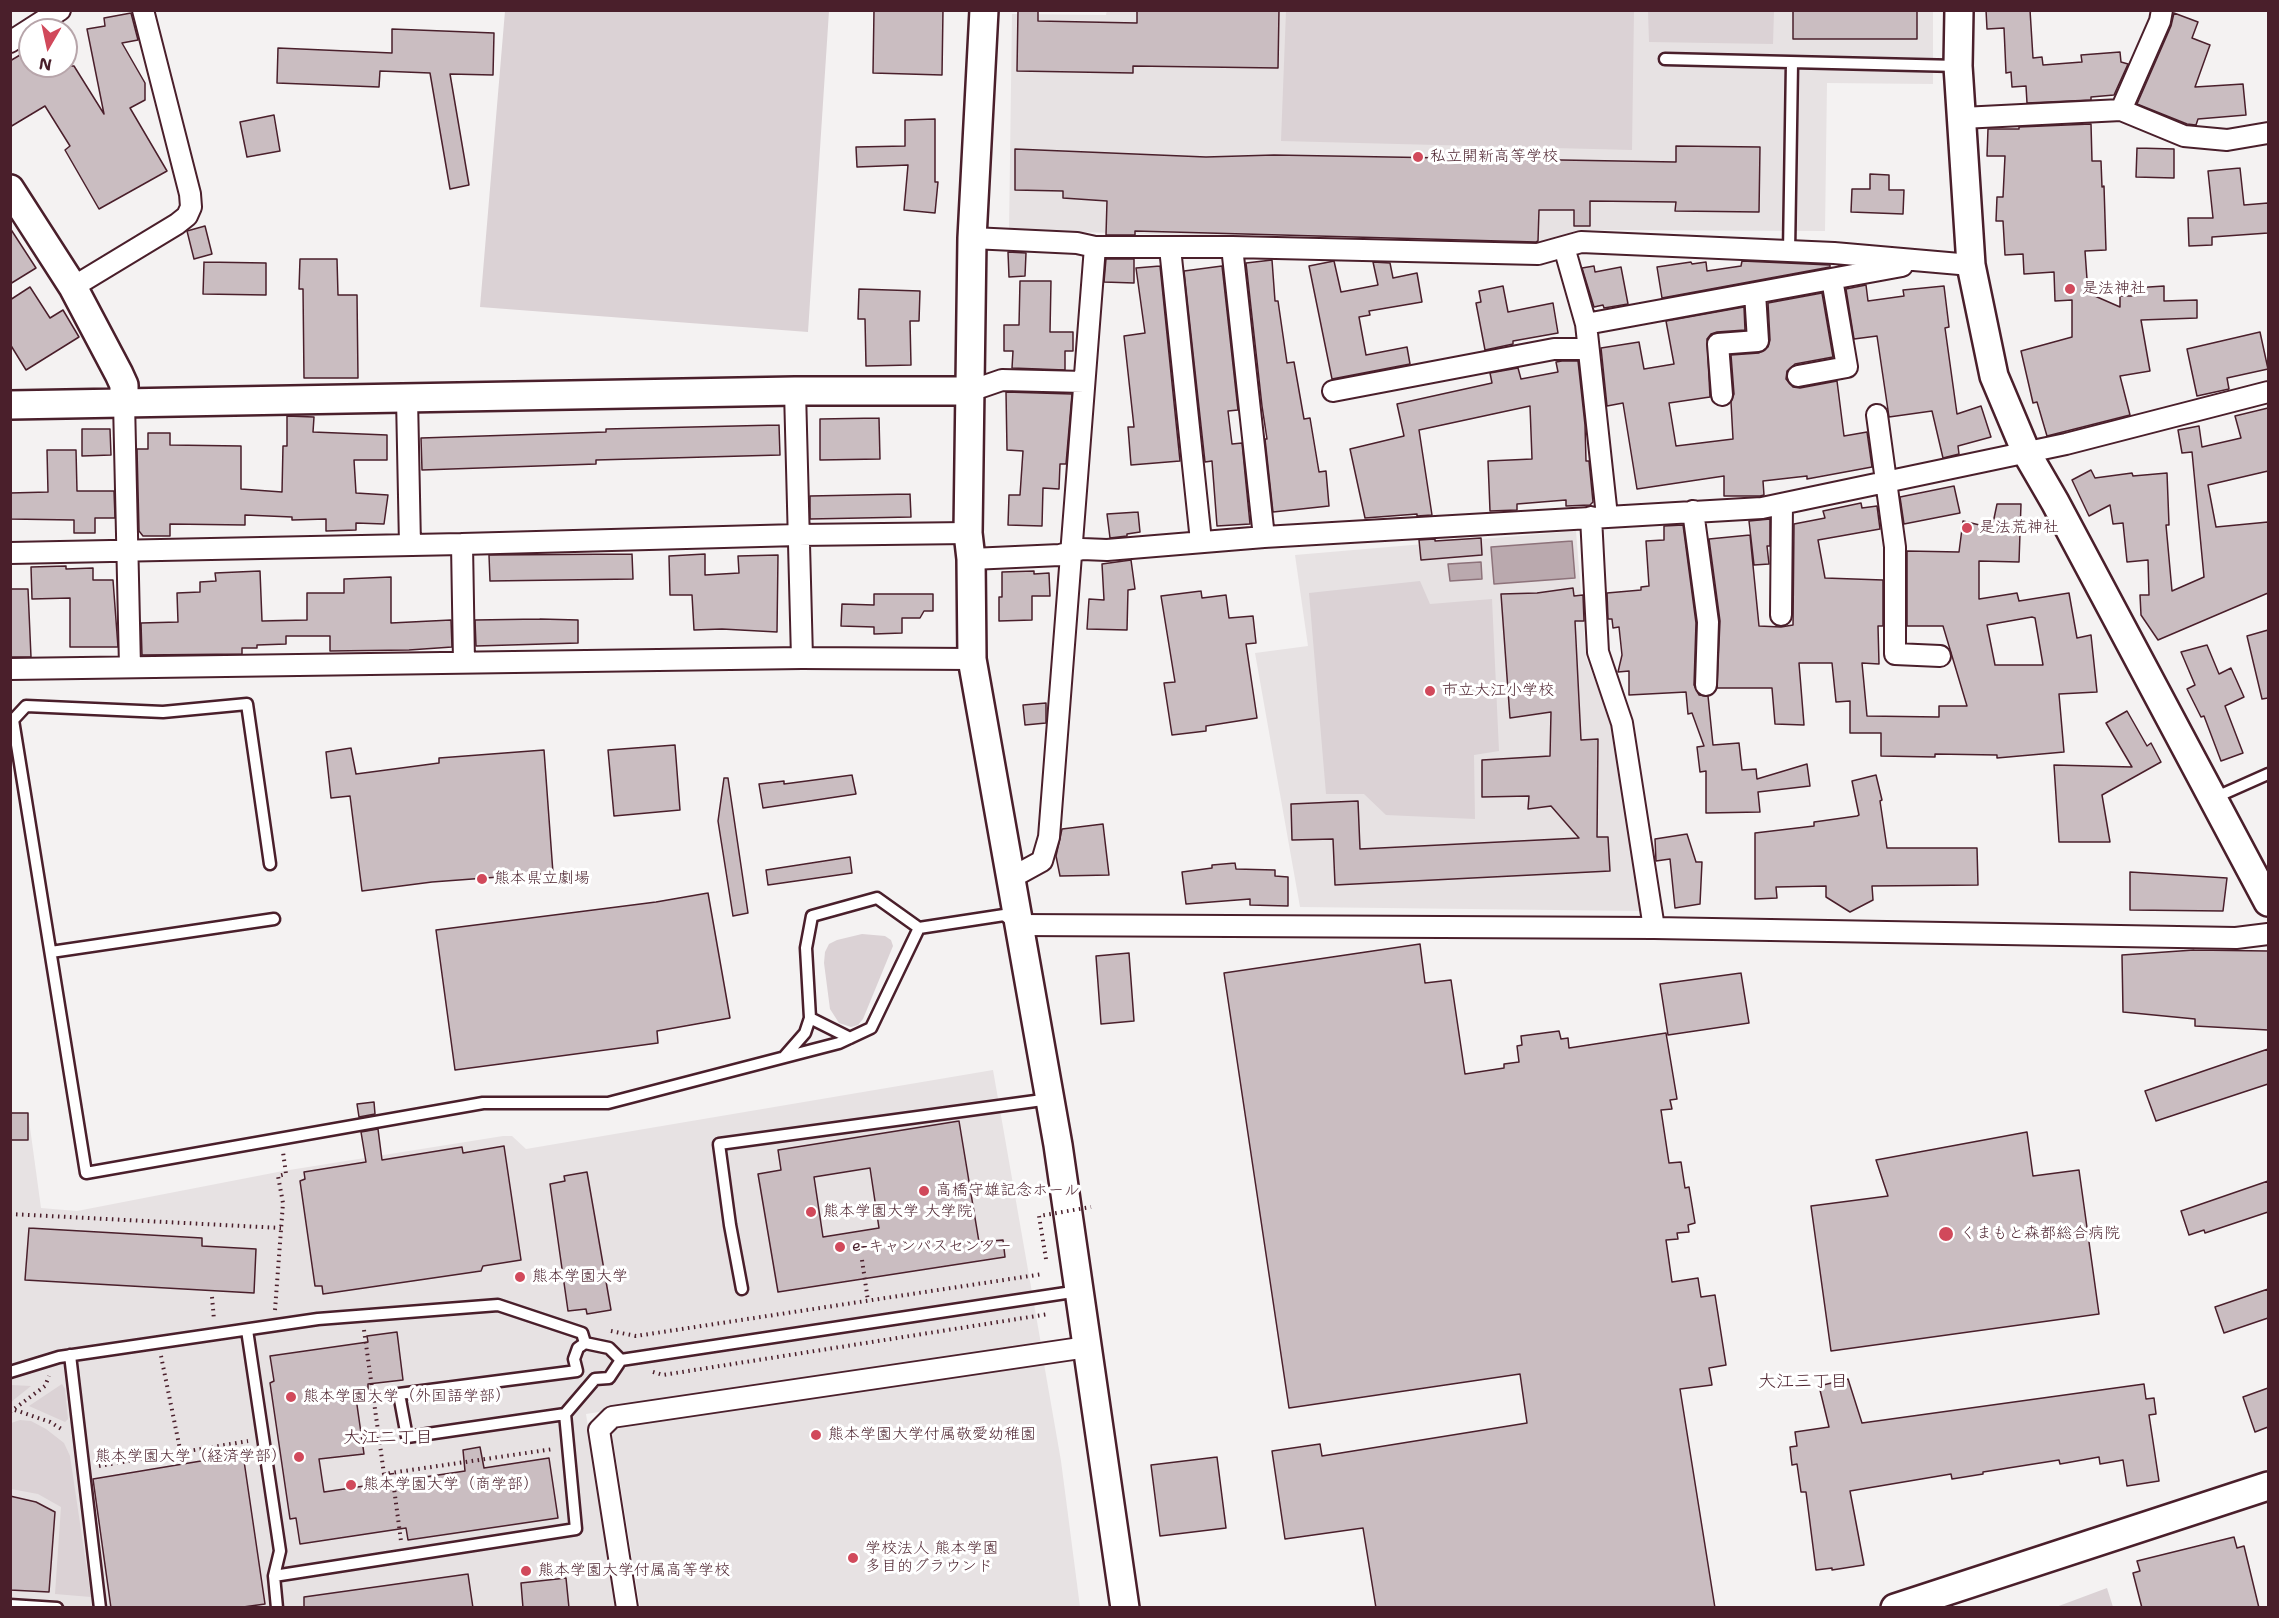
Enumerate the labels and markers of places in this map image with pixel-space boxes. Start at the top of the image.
place label: 私立開新高等学校 [1430,147,1558,167]
marker: 私立開新高等学校 [1411,150,1425,164]
place label: 是法神社 [2082,279,2146,299]
marker: 是法神社 [2063,282,2077,296]
place label: 是法荒神社 [1979,518,2059,538]
marker: 是法荒神社 [1960,521,1974,535]
place label: 市立大江小学校 [1442,681,1554,701]
marker: 市立大江小学校 [1423,684,1437,698]
place label: 熊本県立劇場 [494,869,590,889]
marker: 熊本県立劇場 [475,872,489,886]
place label: 高橋守雄記念ホール [936,1181,1080,1201]
marker: 高橋守雄記念ホール [917,1184,931,1198]
place label: 熊本学園大学 大学院 [823,1202,972,1222]
marker: 熊本学園大学 大学院 [804,1205,818,1219]
place label: くまもと森都総合病院 [1960,1224,2120,1244]
marker: くまもと森都総合病院 [1937,1225,1955,1243]
place label: e-キャンパスセンター [852,1237,1012,1257]
marker: e-キャンパスセンター [833,1240,847,1254]
place label: 熊本学園大学 [532,1267,628,1287]
marker: 熊本学園大学 [513,1270,527,1284]
place label: 熊本学園大学（外国語学部） [303,1387,511,1407]
marker: 熊本学園大学（外国語学部） [284,1390,298,1404]
place label: 熊本学園大学付属敬愛幼稚園 [828,1425,1036,1445]
marker: 熊本学園大学付属敬愛幼稚園 [809,1428,823,1442]
place label: 熊本学園大学（経済学部） [95,1447,287,1467]
marker: 熊本学園大学（経済学部） [292,1450,306,1464]
place label: 熊本学園大学（商学部） [363,1475,539,1495]
marker: 熊本学園大学（商学部） [344,1478,358,1492]
place label: 学校法人 熊本学園 多目的グラウンド [865,1539,998,1577]
marker: 学校法人 熊本学園 多目的グラウンド [846,1551,860,1565]
place label: 熊本学園大学付属高等学校 [538,1561,730,1581]
marker: 熊本学園大学付属高等学校 [519,1564,533,1578]

